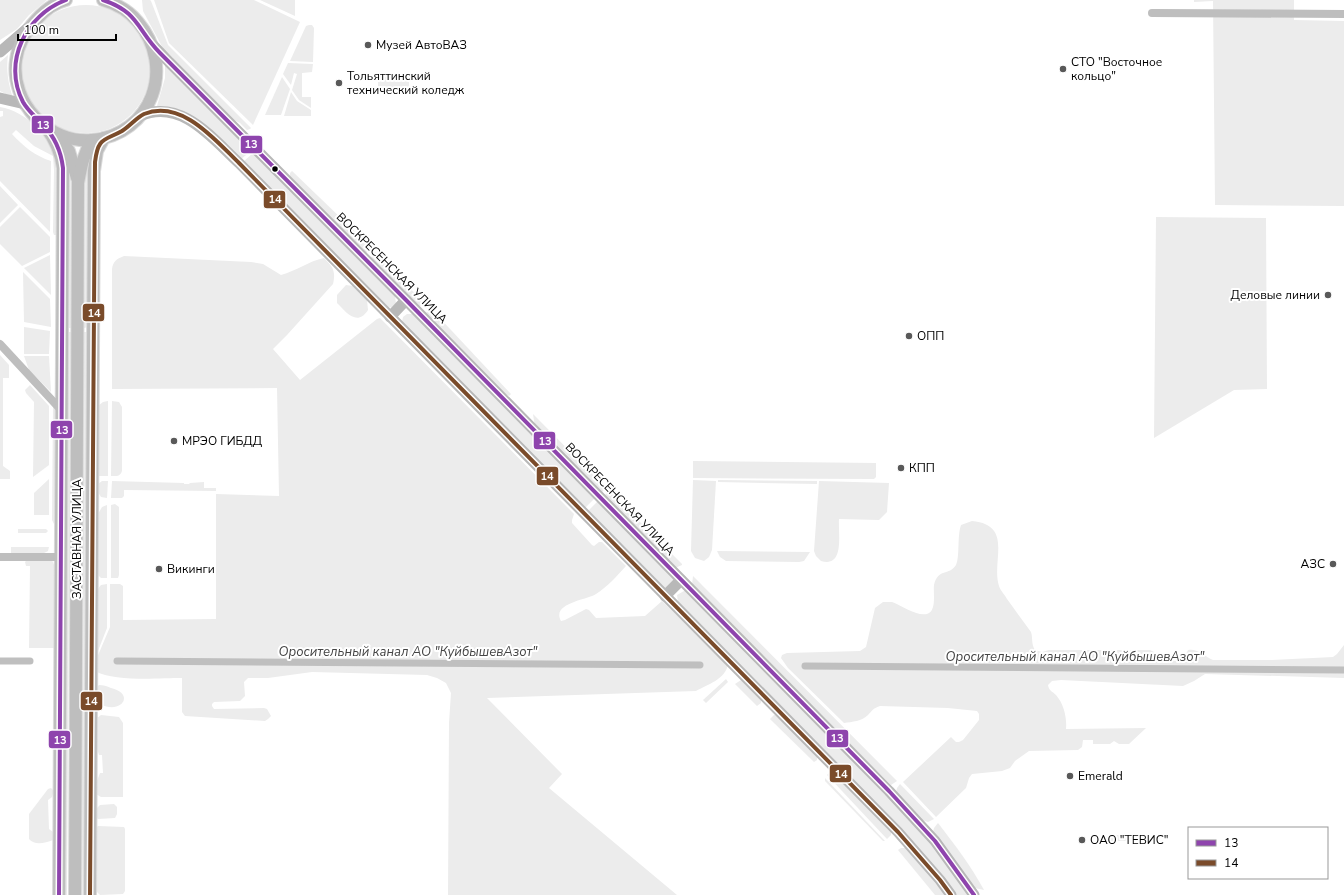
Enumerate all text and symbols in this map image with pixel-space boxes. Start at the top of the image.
scale bar [18,16,116,42]
text: 100 m [24,22,59,38]
place label: Музей АвтоВАЗ [376,37,467,53]
marker: Музей АвтоВАЗ [363,40,373,50]
place label: СТО "Восточное кольцо" [1071,54,1162,84]
marker: СТО "Восточное кольцо" [1058,64,1068,74]
place label: Тольяттинский технический коледж [347,68,465,98]
marker: Тольяттинский технический коледж [334,78,344,88]
line badge: 13 [31,115,54,134]
text: 13 [36,118,50,133]
line badge: 13 [240,135,263,154]
text: 13 [244,137,258,152]
unlabelled marker [270,164,280,174]
line badge: 14 [263,190,286,209]
text: 14 [268,192,282,207]
street label: ВОСКРЕСЕНСКАЯ УЛИЦА [333,209,451,327]
place label: Деловые линии [1231,287,1320,303]
marker: Деловые линии [1323,290,1333,300]
line badge: 14 [82,303,105,322]
text: 14 [87,306,101,321]
place label: ОПП [917,328,944,344]
marker: ОПП [904,331,914,341]
line badge: 13 [50,420,73,439]
text: 13 [55,423,69,438]
line badge: 13 [533,431,556,450]
place label: МРЭО ГИБДД [182,433,263,449]
text: 13 [538,434,552,449]
marker: МРЭО ГИБДД [169,436,179,446]
street label: ВОСКРЕСЕНСКАЯ УЛИЦА [562,439,678,559]
place label: КПП [909,460,935,476]
marker: КПП [896,463,906,473]
line badge: 14 [536,466,559,486]
text: 14 [540,469,554,484]
street label: ЗАСТАВНАЯ УЛИЦА [69,479,85,599]
place label: АЗС [1300,556,1325,572]
marker: АЗС [1328,559,1338,569]
place label: Викинги [167,561,215,577]
marker: Викинги [154,564,164,574]
water label: Оросительный канал АО "КуйбышевАзот" [279,643,538,661]
water label: Оросительный канал АО "КуйбышевАзот" [946,648,1205,666]
line badge: 14 [80,691,103,711]
text: 14 [84,694,98,709]
line badge: 13 [826,729,849,748]
line badge: 13 [48,730,71,749]
text: 13 [830,731,844,746]
text: 13 [53,733,67,748]
line badge: 14 [829,764,852,783]
text: 14 [834,767,848,782]
place label: Emerald [1078,768,1123,784]
marker: Emerald [1065,771,1075,781]
legend [1188,827,1328,879]
place label: ОАО "ТЕВИС" [1090,832,1168,848]
marker: ОАО "ТЕВИС" [1077,835,1087,845]
text: 13 [1224,835,1238,851]
text: 14 [1224,855,1238,871]

